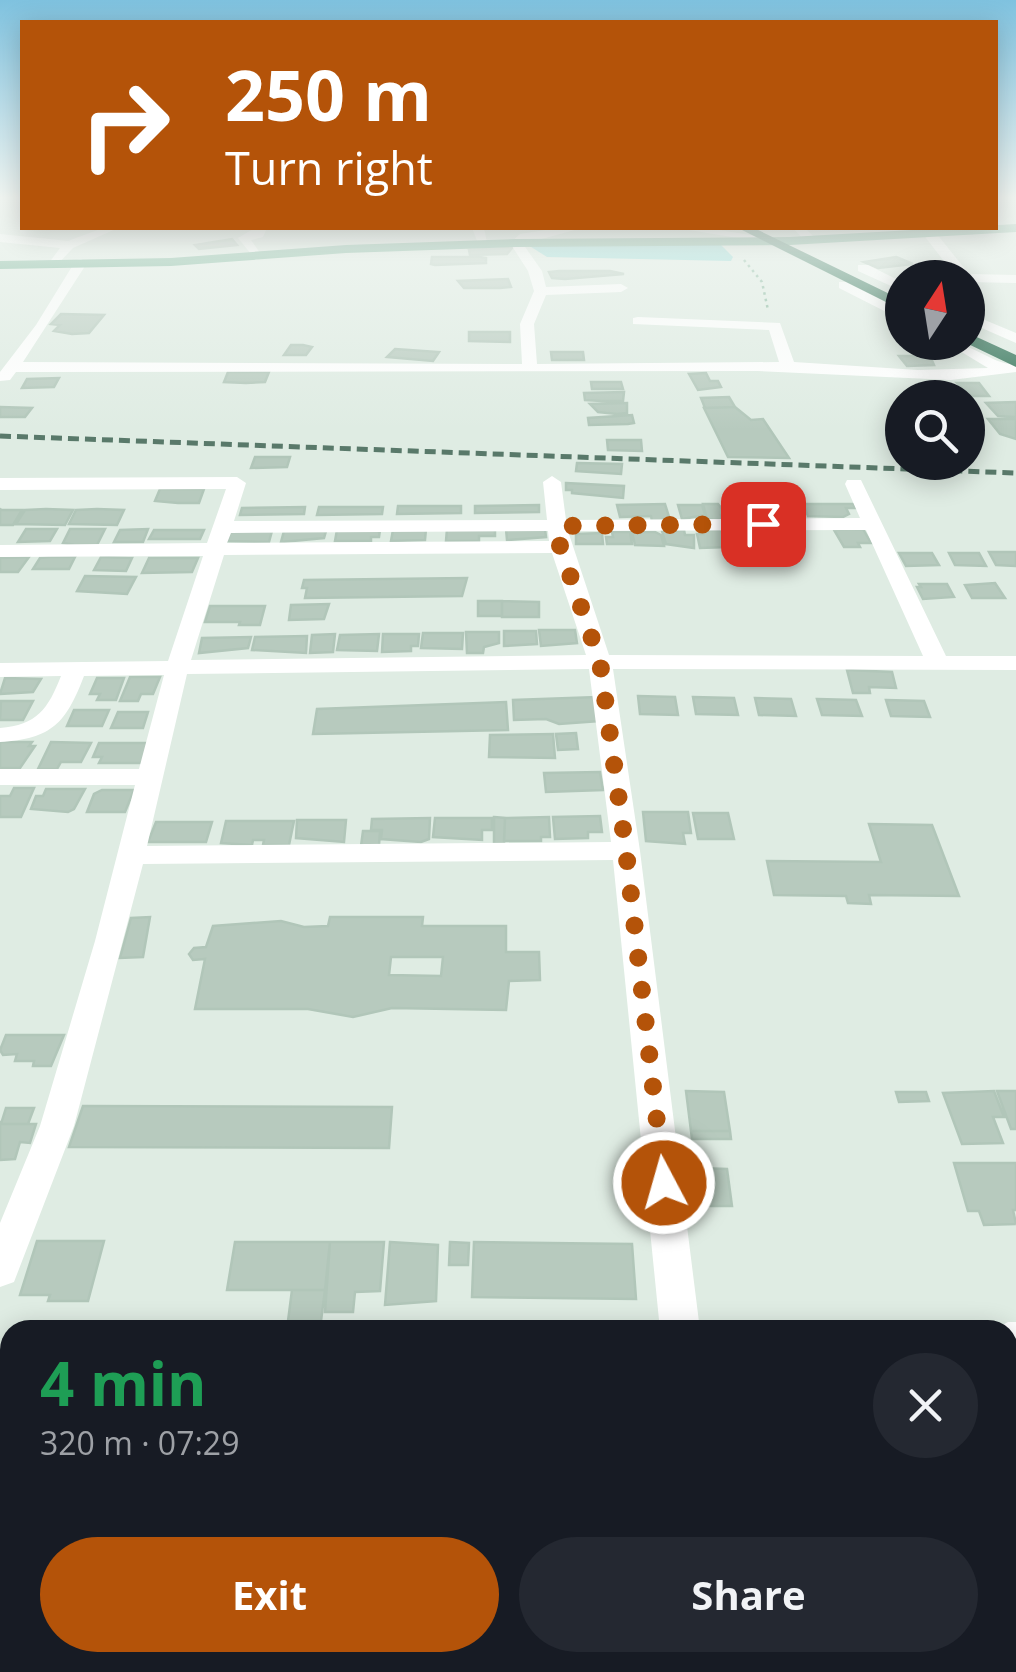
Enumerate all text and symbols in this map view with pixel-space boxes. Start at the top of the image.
text: 250 m [225,46,432,142]
icon: right [60,60,190,190]
text: Turn right [225,137,433,198]
north arrow [885,260,985,360]
map controls [885,260,985,480]
button: search [885,380,985,480]
pin [721,482,806,567]
icon: arrive [736,497,791,552]
position arrow [612,1131,716,1235]
text: 4 min [40,1342,207,1424]
button: close [873,1353,978,1458]
text: 320 m · 07:29 [40,1421,239,1464]
button: Exit [40,1537,499,1652]
button: Share [519,1537,978,1652]

